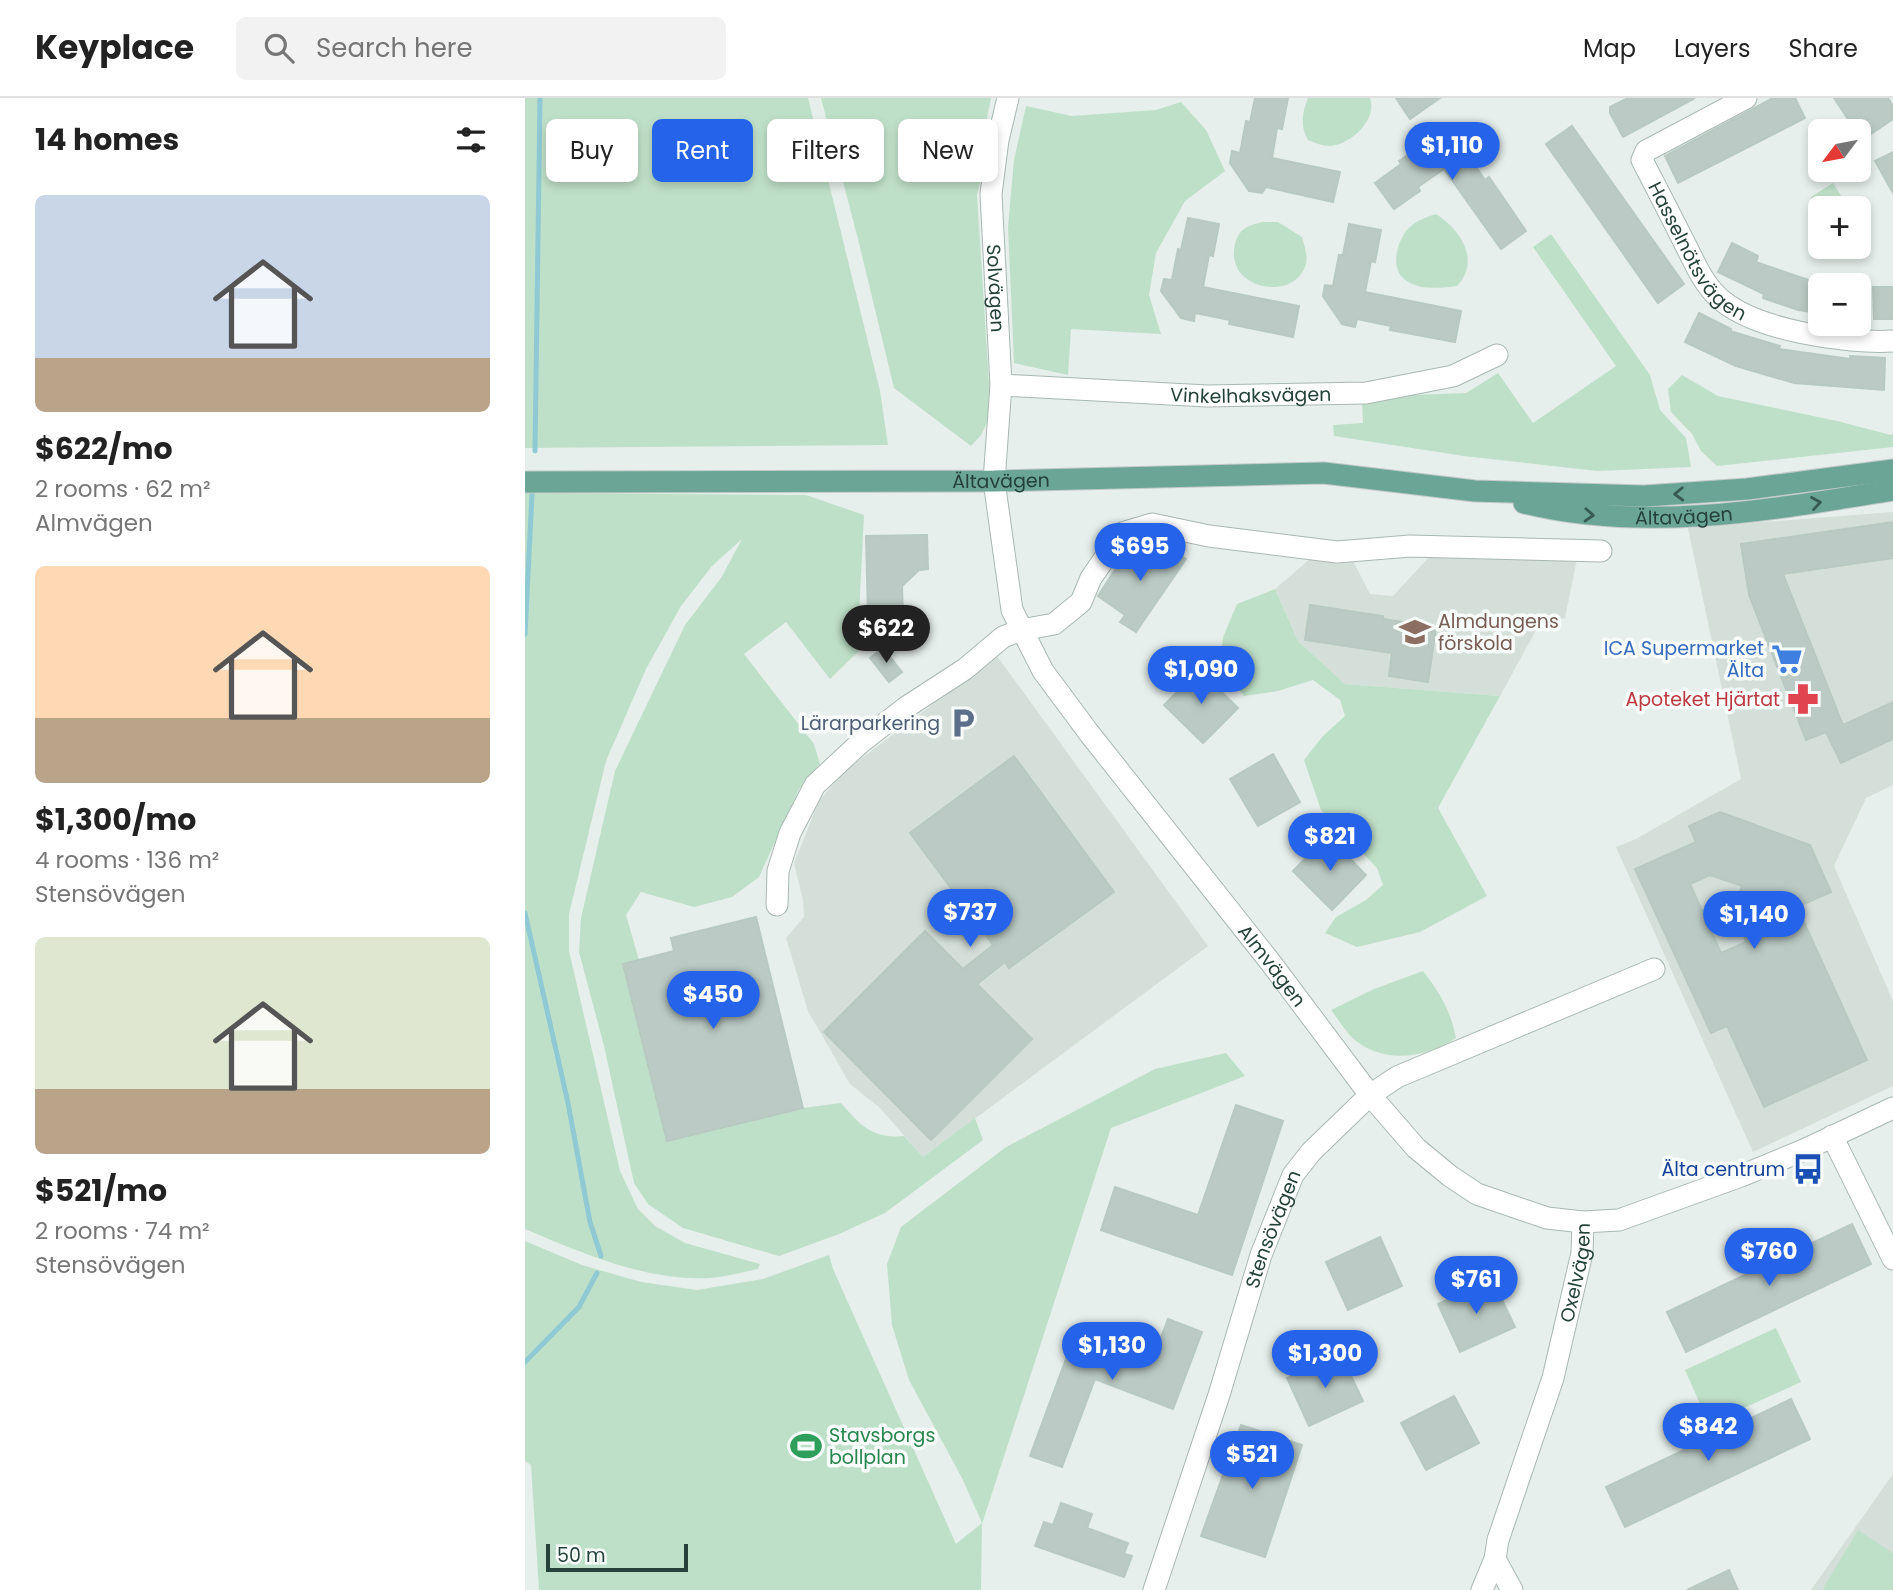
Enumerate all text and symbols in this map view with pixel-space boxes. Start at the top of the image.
search box [236,17,726,80]
text: Keyplace [35,24,194,71]
icon: search [260,29,298,67]
text: Search here [316,30,473,66]
text: Map [1583,32,1636,65]
text: Layers [1674,32,1750,65]
text: Share [1788,32,1858,65]
text: 14 homes [35,118,179,161]
chip: Buy [546,119,638,182]
chip: Rent [652,119,753,182]
chip: Filters [767,119,884,182]
chip: New [898,119,998,182]
north arrow [1808,119,1871,182]
map controls [1808,119,1871,336]
icon: filters [452,121,490,159]
pin: $1,110 [1395,122,1509,182]
text: $1,110 [1421,129,1483,161]
street label: Hasselnötsvägen [1642,177,1751,327]
button: + [1808,196,1871,259]
icon: home [200,241,326,367]
street label: Solvägen [980,243,1012,333]
button: − [1808,273,1871,336]
street label: Vinkelhaksvägen [1170,380,1331,410]
text: $622/mo [35,427,173,470]
street label: Ältavägen [952,466,1050,495]
text: 2 rooms · 62 m² [35,473,211,505]
one-way arrow [1673,487,1684,502]
one-way arrow [1810,496,1822,511]
street label: Ältavägen [1635,500,1734,531]
text: Almvägen [35,507,153,539]
one-way arrow [1584,507,1595,522]
pin: $695 [1099,524,1181,583]
text: $695 [1111,530,1169,562]
pin: $622 [845,606,927,665]
place label: Almdungens förskola [1438,608,1559,657]
icon: home [200,612,326,738]
text: $622 [858,612,914,644]
school or university icon: Almdungens förskola [1398,615,1432,649]
place label: ICA Supermarket Älta [1604,635,1764,684]
supermarket icon: ICA Supermarket Älta [1770,642,1804,676]
pin: $1,090 [1144,646,1258,706]
text: $1,090 [1164,653,1238,685]
pharmacy icon: Apoteket Hjärtat [1786,682,1820,716]
place label: Apoteket Hjärtat [1625,686,1780,713]
parking icon: Lärarparkering [946,706,980,740]
place label: Lärarparkering [801,710,940,737]
text: $1,300/mo [35,798,196,841]
pin: $821 [1289,814,1371,873]
text: $821 [1304,820,1356,852]
text: 4 rooms · 136 m² [35,844,219,876]
text: Stensövägen [35,878,186,910]
pin: $737 [929,890,1011,949]
pin: $1,140 [1697,892,1811,951]
text: $737 [943,896,997,928]
text: $1,140 [1719,898,1789,930]
street label: Almvägen [1232,919,1313,1012]
pin: $450 [672,972,754,1031]
text: $450 [683,978,743,1010]
icon: home [200,983,326,1109]
bus stop icon: Älta centrum [1791,1152,1825,1186]
place label: Älta centrum [1661,1156,1785,1183]
street label: Stensövägen [1238,1166,1307,1291]
text: $521/mo [35,1169,167,1212]
text: 2 rooms · 74 m² [35,1215,210,1247]
street label: Oxelvägen [1553,1222,1597,1325]
pin: $760 [1728,1228,1810,1288]
text: $760 [1740,1235,1798,1267]
text: Stensövägen [35,1249,186,1281]
pin: $761 [1435,1256,1517,1316]
text: $761 [1451,1263,1501,1295]
pin: $1,130 [1055,1322,1169,1382]
text: $1,130 [1078,1329,1146,1361]
pin: $1,300 [1268,1330,1382,1390]
text: $1,300 [1288,1337,1362,1369]
pin: $842 [1667,1404,1749,1463]
text: $842 [1679,1410,1737,1442]
place label: Stavsborgs bollplan [829,1422,935,1471]
sports icon: Stavsborgs bollplan [789,1429,823,1463]
pin: $521 [1211,1432,1293,1491]
text: $521 [1226,1438,1278,1470]
scale bar [546,1541,688,1573]
text: 50 m [557,1542,606,1569]

